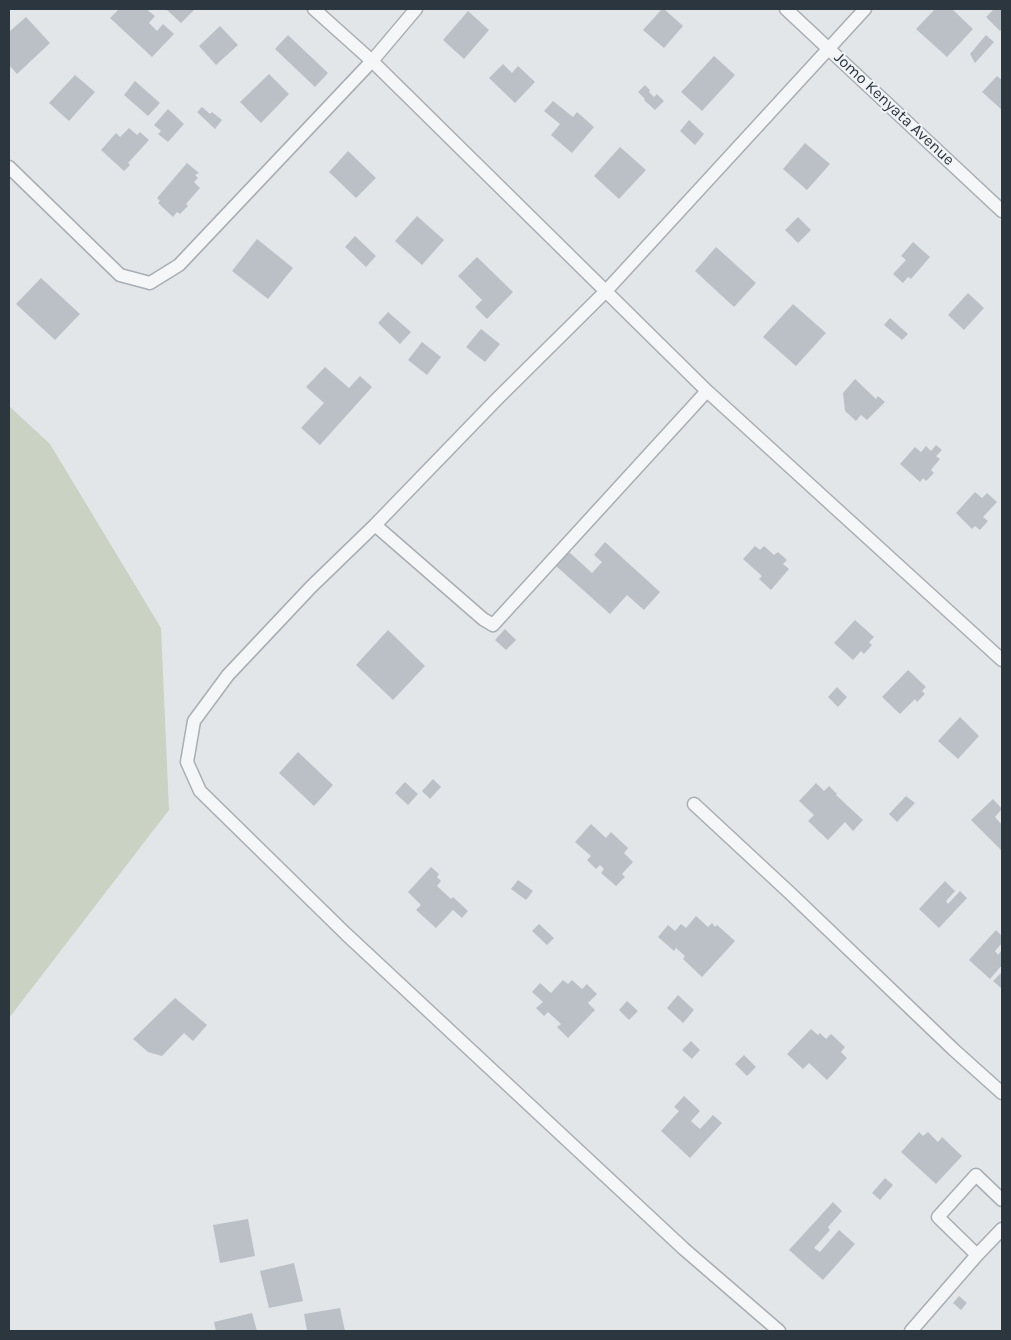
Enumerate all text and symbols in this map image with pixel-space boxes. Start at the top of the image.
street label: Jomo Kenyata Avenue [830,48,958,170]

